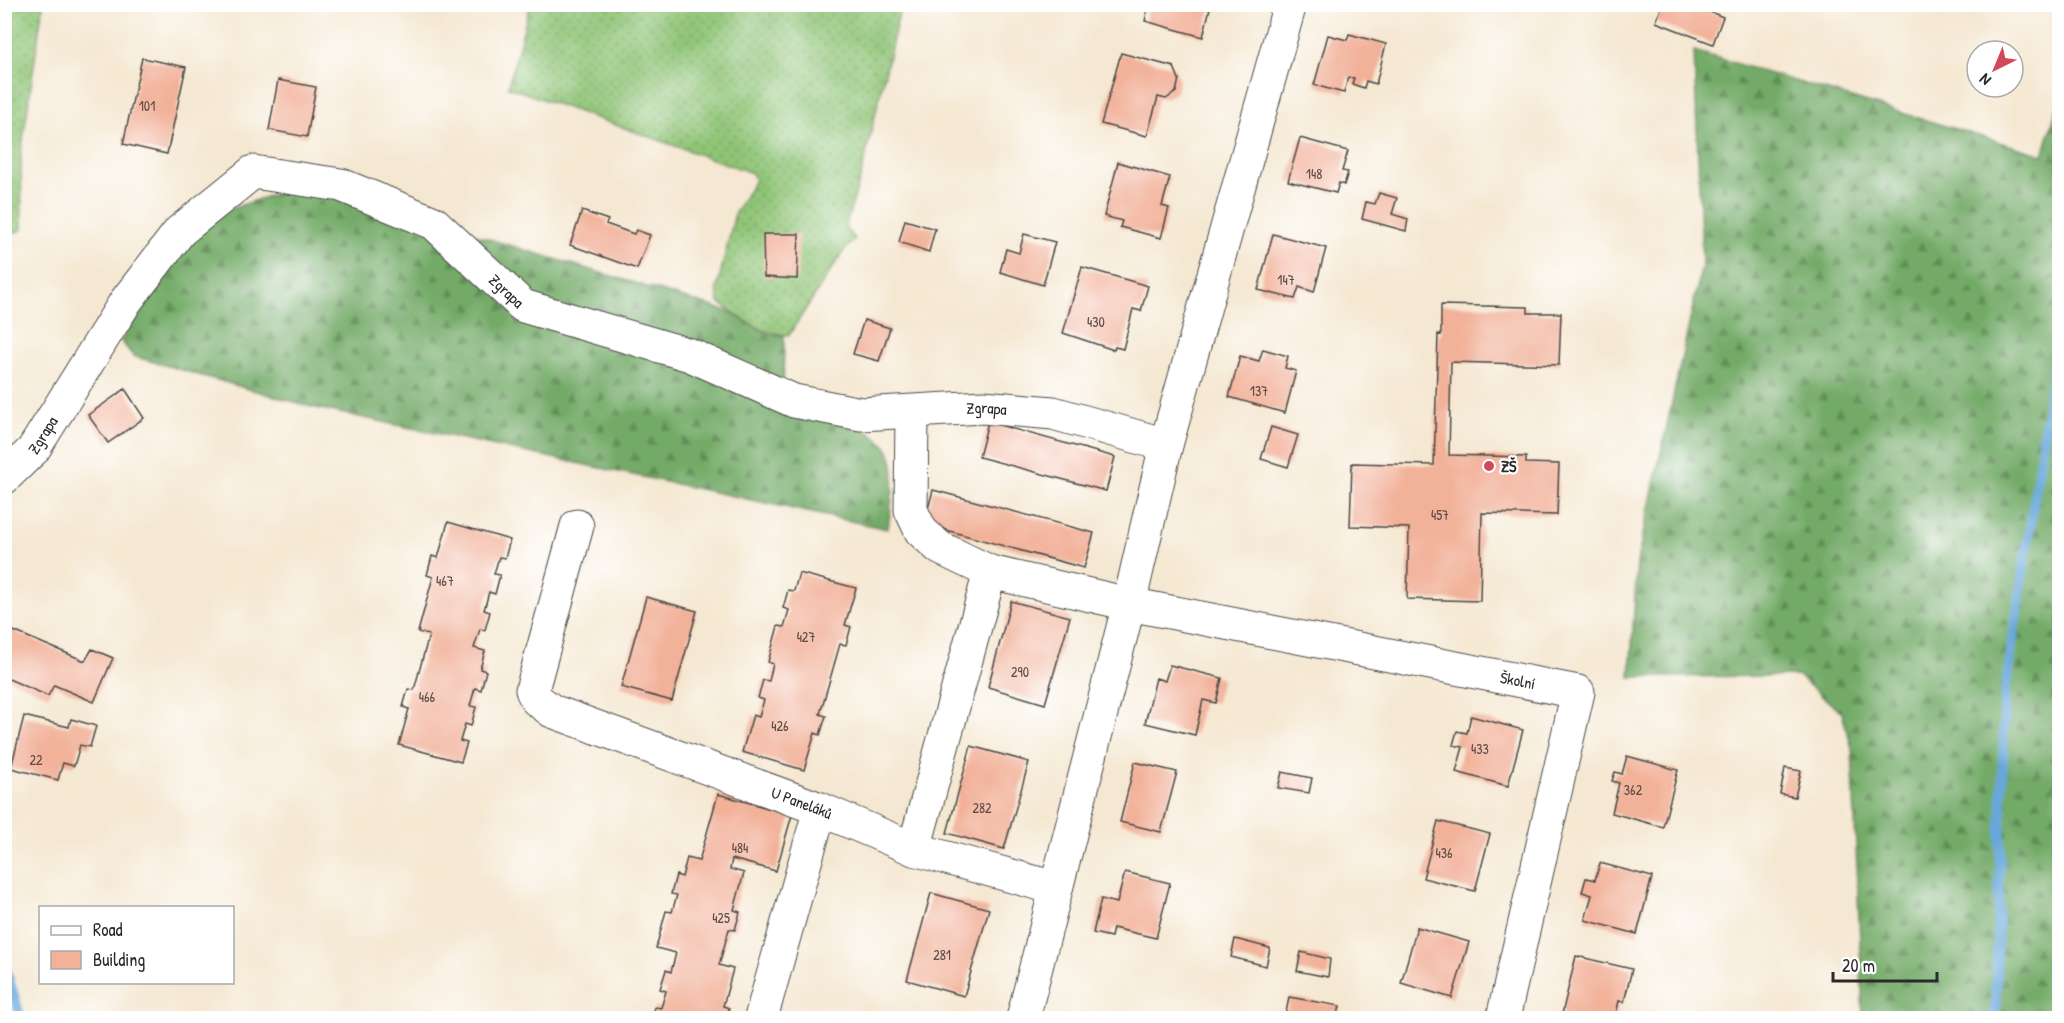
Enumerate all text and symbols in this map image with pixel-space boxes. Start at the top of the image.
north arrow [1965,39,2025,99]
text: N [1974,69,1995,91]
house number: 101 [139,96,155,115]
house number: 148 [1306,164,1322,183]
street label: Zgrapa [484,269,529,313]
house number: 147 [1277,270,1295,289]
house number: 430 [1087,312,1105,331]
house number: 137 [1250,381,1268,400]
street label: Zgrapa [965,396,1008,420]
street label: Zgrapa [22,412,63,458]
place label: ZŠ [1501,455,1517,477]
marker: ZŠ [1482,459,1496,473]
house number: 457 [1431,505,1449,524]
house number: 467 [436,571,454,590]
house number: 427 [797,627,815,646]
house number: 290 [1011,662,1029,681]
street label: Školní [1498,666,1537,694]
house number: 466 [419,687,436,706]
house number: 426 [771,716,789,735]
house number: 433 [1471,739,1489,758]
house number: 22 [29,750,43,769]
house number: 362 [1624,780,1643,799]
street label: U Paneláků [768,781,836,824]
house number: 282 [972,798,992,817]
house number: 484 [732,838,748,857]
house number: 436 [1435,843,1453,862]
legend [39,906,234,984]
house number: 425 [712,908,730,927]
text: Road [93,917,123,942]
house number: 281 [933,945,951,964]
scale bar [1833,945,1936,983]
text: Building [93,947,145,972]
text: 20 m [1842,953,1875,978]

